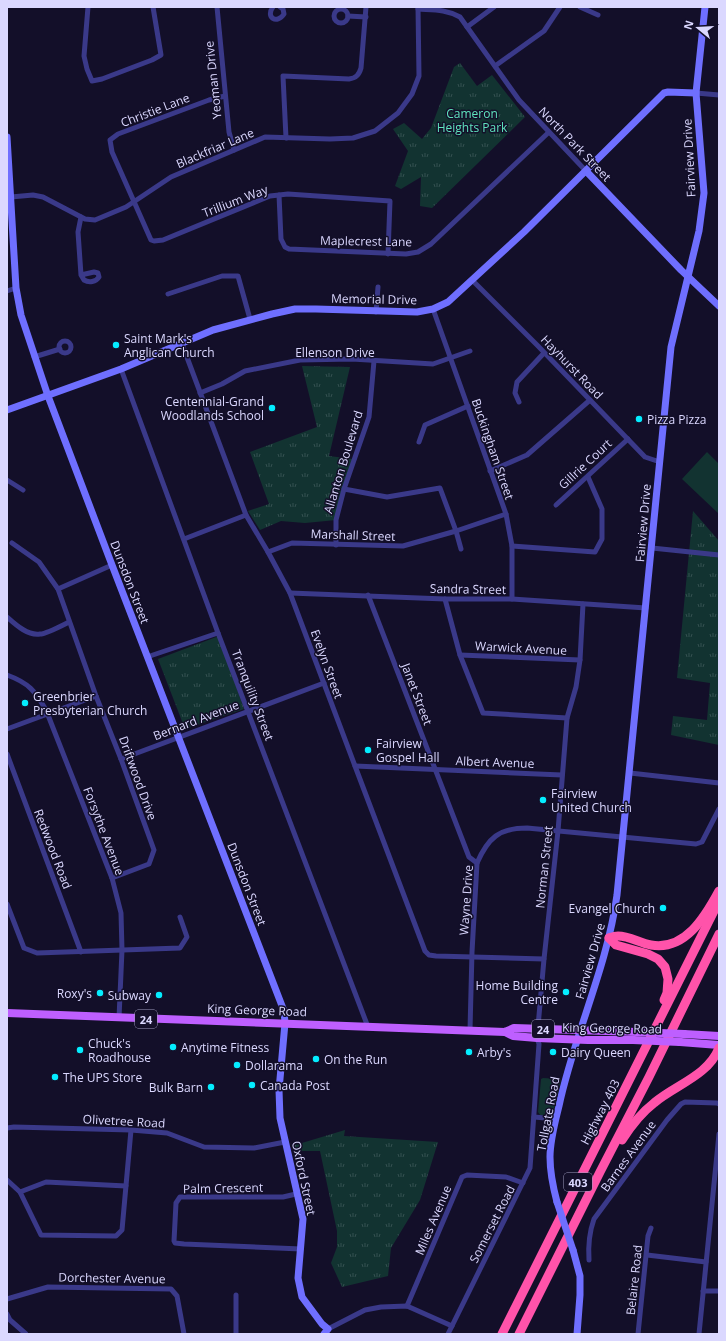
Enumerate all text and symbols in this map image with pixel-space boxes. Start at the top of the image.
north arrow [678,8,718,48]
text: N [679,18,697,31]
street label: Yeoman Drive [200,40,226,120]
street label: Christie Lane [118,89,192,131]
street label: North Park Street [535,103,615,185]
park label: Cameron Heights Park [437,105,508,136]
street label: Fairview Drive [678,118,700,198]
street label: Blackfriar Lane [173,124,257,172]
street label: Trillium Way [200,180,271,221]
street label: Maplecrest Lane [320,232,412,250]
street label: Memorial Drive [331,290,417,308]
place label: Saint Mark's Anglican Church [124,330,215,361]
street label: Hayhurst Road [537,331,607,403]
marker: Saint Mark's Anglican Church [111,340,121,350]
street label: Ellenson Drive [295,344,375,361]
place label: Centennial-Grand Woodlands School [161,393,264,424]
street label: Buckingham Street [468,396,518,502]
marker: Centennial-Grand Woodlands School [267,403,277,413]
street label: Allanton Boulevard [319,409,367,515]
place label: Pizza Pizza [647,411,706,428]
marker: Pizza Pizza [634,414,644,424]
street label: Gillrie Court [555,435,615,493]
street label: Fairview Drive [631,483,655,563]
street label: Marshall Street [310,525,396,545]
street label: Dunsdon Street [106,538,154,626]
street label: Sandra Street [430,580,506,598]
street label: Evelyn Street [307,627,347,701]
street label: Warwick Avenue [475,637,568,659]
street label: Tranquility Street [228,647,278,743]
street label: Janet Street [397,660,437,727]
place label: Greenbrier Presbyterian Church [33,688,147,719]
street label: Bernard Avenue [151,696,242,744]
marker: Greenbrier Presbyterian Church [20,698,30,708]
street label: Driftwood Drive [115,733,161,823]
place label: Fairview Gospel Hall [376,735,439,766]
marker: Fairview Gospel Hall [363,745,373,755]
street label: Albert Avenue [455,752,535,772]
street label: Forsythe Avenue [79,784,129,878]
place label: Fairview United Church [551,785,632,816]
marker: Fairview United Church [538,795,548,805]
street label: Redwood Road [30,807,76,891]
street label: Norman Street [531,825,557,909]
street label: Dunsdon Street [223,840,271,928]
street label: Wayne Drive [455,864,477,936]
place label: Evangel Church [569,900,655,917]
marker: Evangel Church [658,903,668,913]
street label: Fairview Drive [571,921,609,1001]
place label: Home Building Centre [476,977,558,1008]
place label: Roxy's [57,985,92,1002]
place label: Subway [108,987,152,1004]
marker: Home Building Centre [561,987,571,997]
marker: Roxy's [95,988,105,998]
marker: Subway [154,990,164,1000]
street label: King George Road [207,1000,307,1020]
road number: 24 [135,1010,157,1028]
street label: King George Road [562,1019,662,1037]
road number: 24 [532,1020,554,1038]
place label: Chuck's Roadhouse [88,1035,151,1066]
place label: Anytime Fitness [181,1039,270,1056]
marker: Anytime Fitness [168,1042,178,1052]
place label: Arby's [477,1044,511,1061]
place label: Dairy Queen [561,1044,631,1061]
marker: Chuck's Roadhouse [75,1045,85,1055]
marker: Arby's [464,1047,474,1057]
marker: Dairy Queen [548,1047,558,1057]
place label: On the Run [324,1051,387,1068]
marker: On the Run [311,1054,321,1064]
place label: Dollarama [245,1057,303,1074]
marker: Dollarama [232,1060,242,1070]
place label: The UPS Store [63,1069,142,1086]
marker: The UPS Store [50,1072,60,1082]
street label: Tollgate Road [532,1075,564,1153]
street label: Highway 403 [576,1076,624,1148]
place label: Canada Post [260,1077,330,1094]
place label: Bulk Barn [149,1079,203,1096]
marker: Canada Post [247,1080,257,1090]
marker: Bulk Barn [206,1082,216,1092]
street label: Olivetree Road [82,1110,166,1132]
street label: Barnes Avenue [596,1117,660,1195]
street label: Oxford Street [288,1139,320,1217]
road number: 403 [564,1173,592,1191]
street label: Palm Crescent [183,1179,263,1197]
street label: Miles Avenue [411,1182,455,1257]
street label: Somerset Road [465,1182,519,1266]
street label: Belaire Road [622,1244,646,1316]
street label: Dorchester Avenue [58,1269,166,1287]

